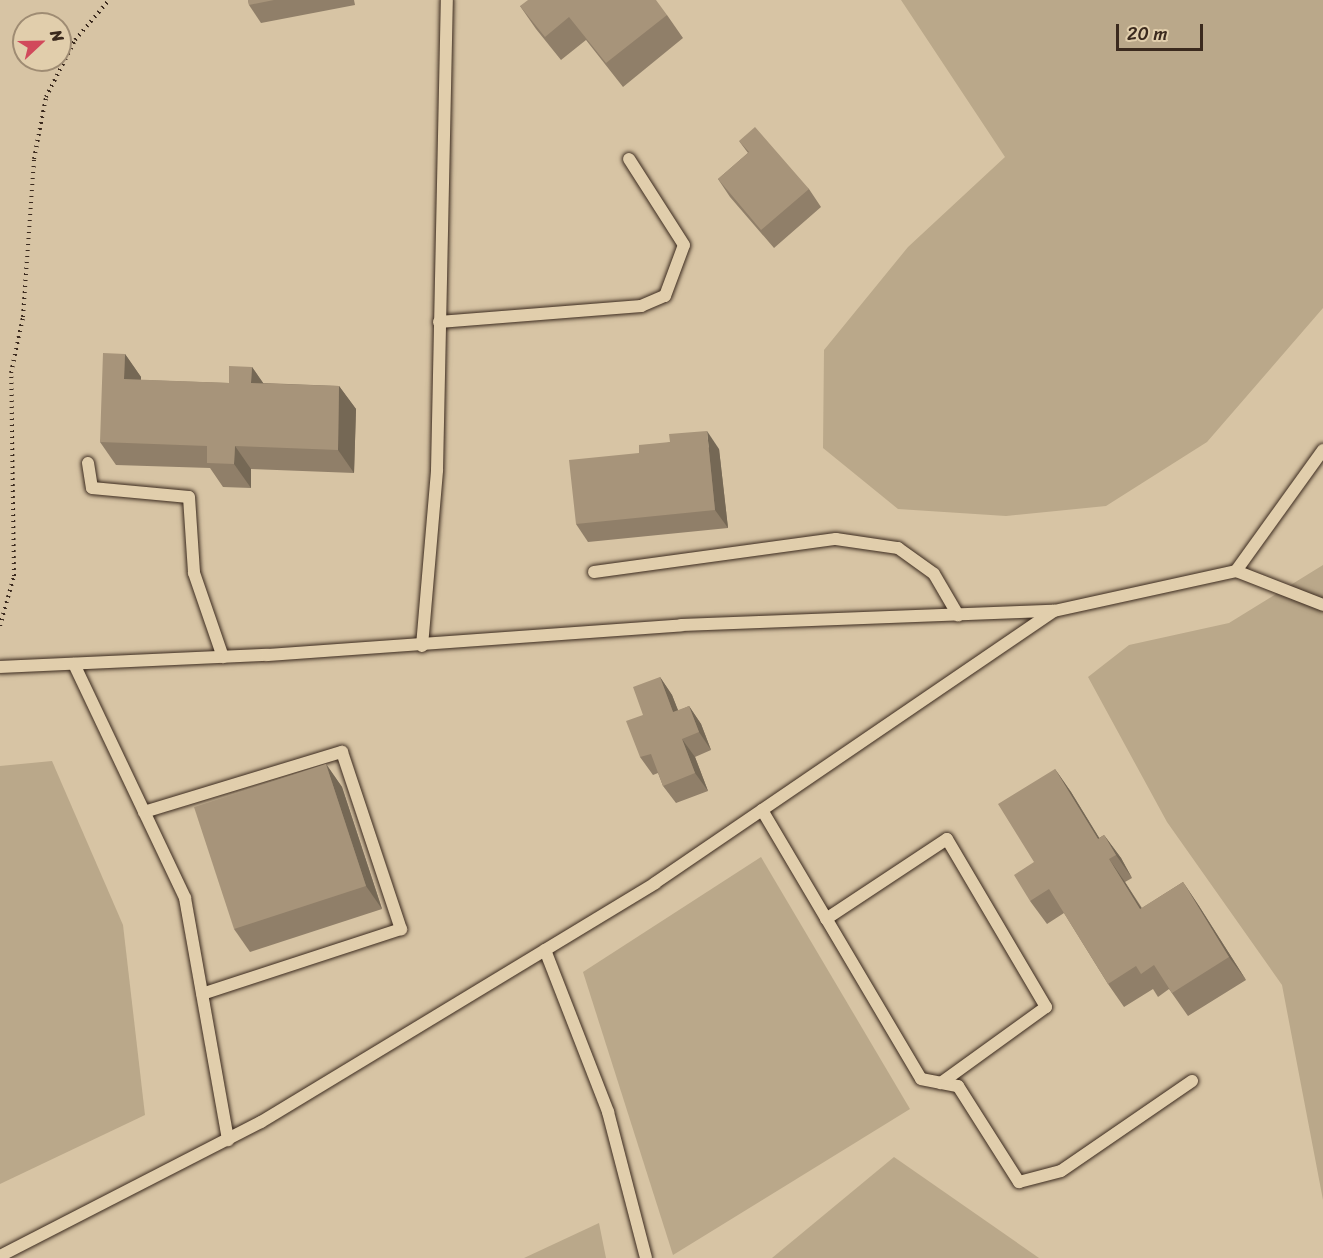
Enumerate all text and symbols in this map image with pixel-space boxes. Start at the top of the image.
north arrow [12,12,72,72]
scale bar [1119,12,1206,50]
text: 20 m [1127,18,1167,50]
text: N [42,25,73,46]

